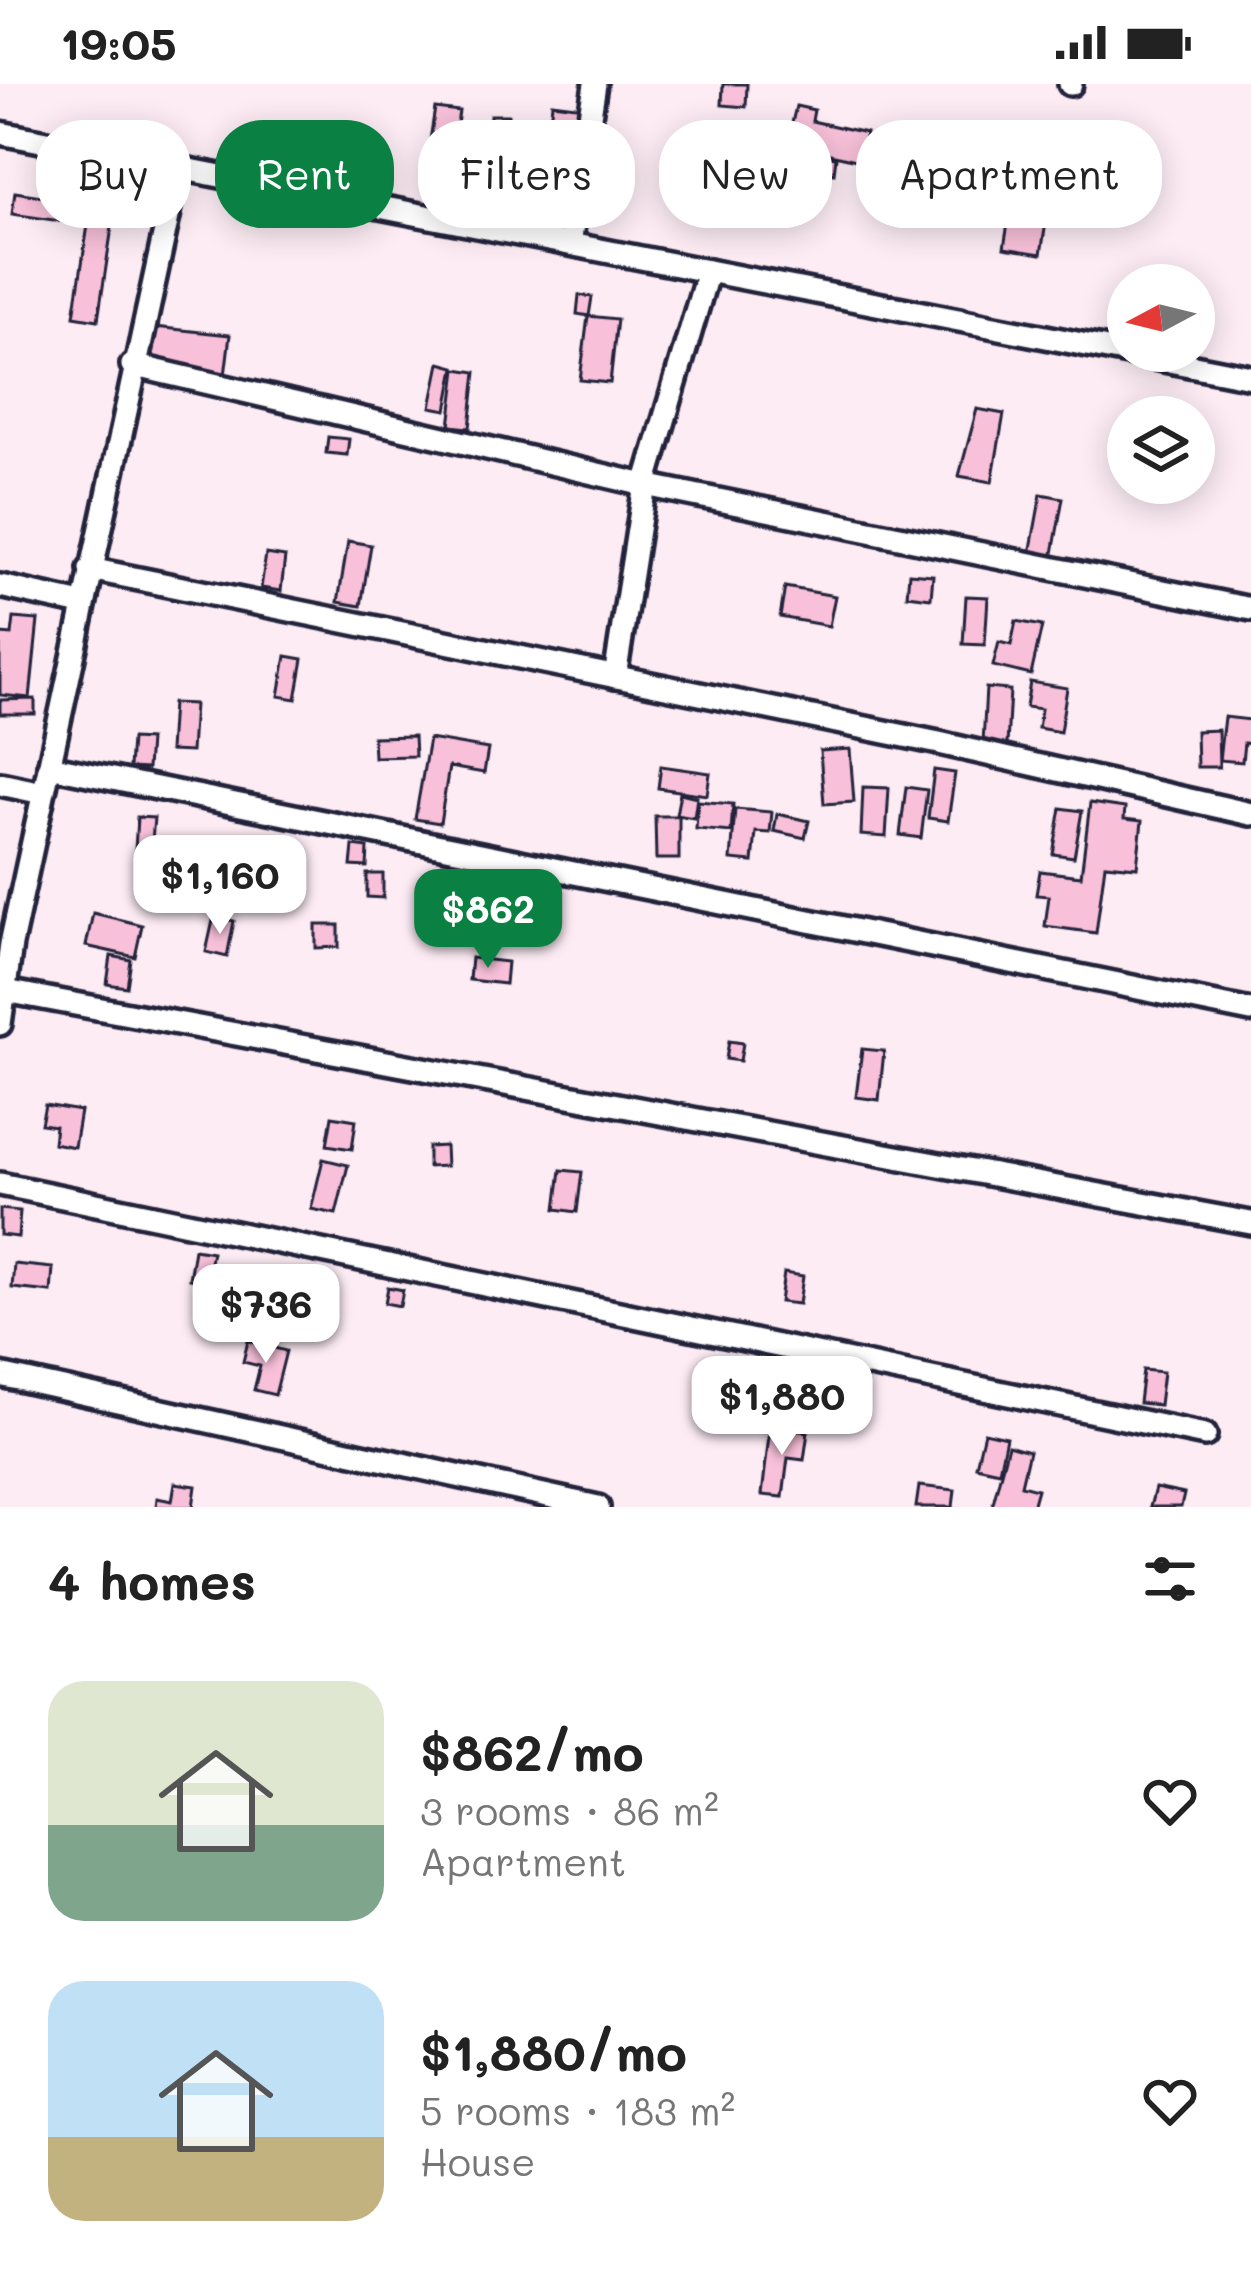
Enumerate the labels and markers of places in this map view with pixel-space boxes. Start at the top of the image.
pin: $1,160 [122,835,318,937]
pin: $862 [417,869,559,971]
pin: $736 [195,1264,337,1366]
pin: $1,880 [684,1356,880,1458]

